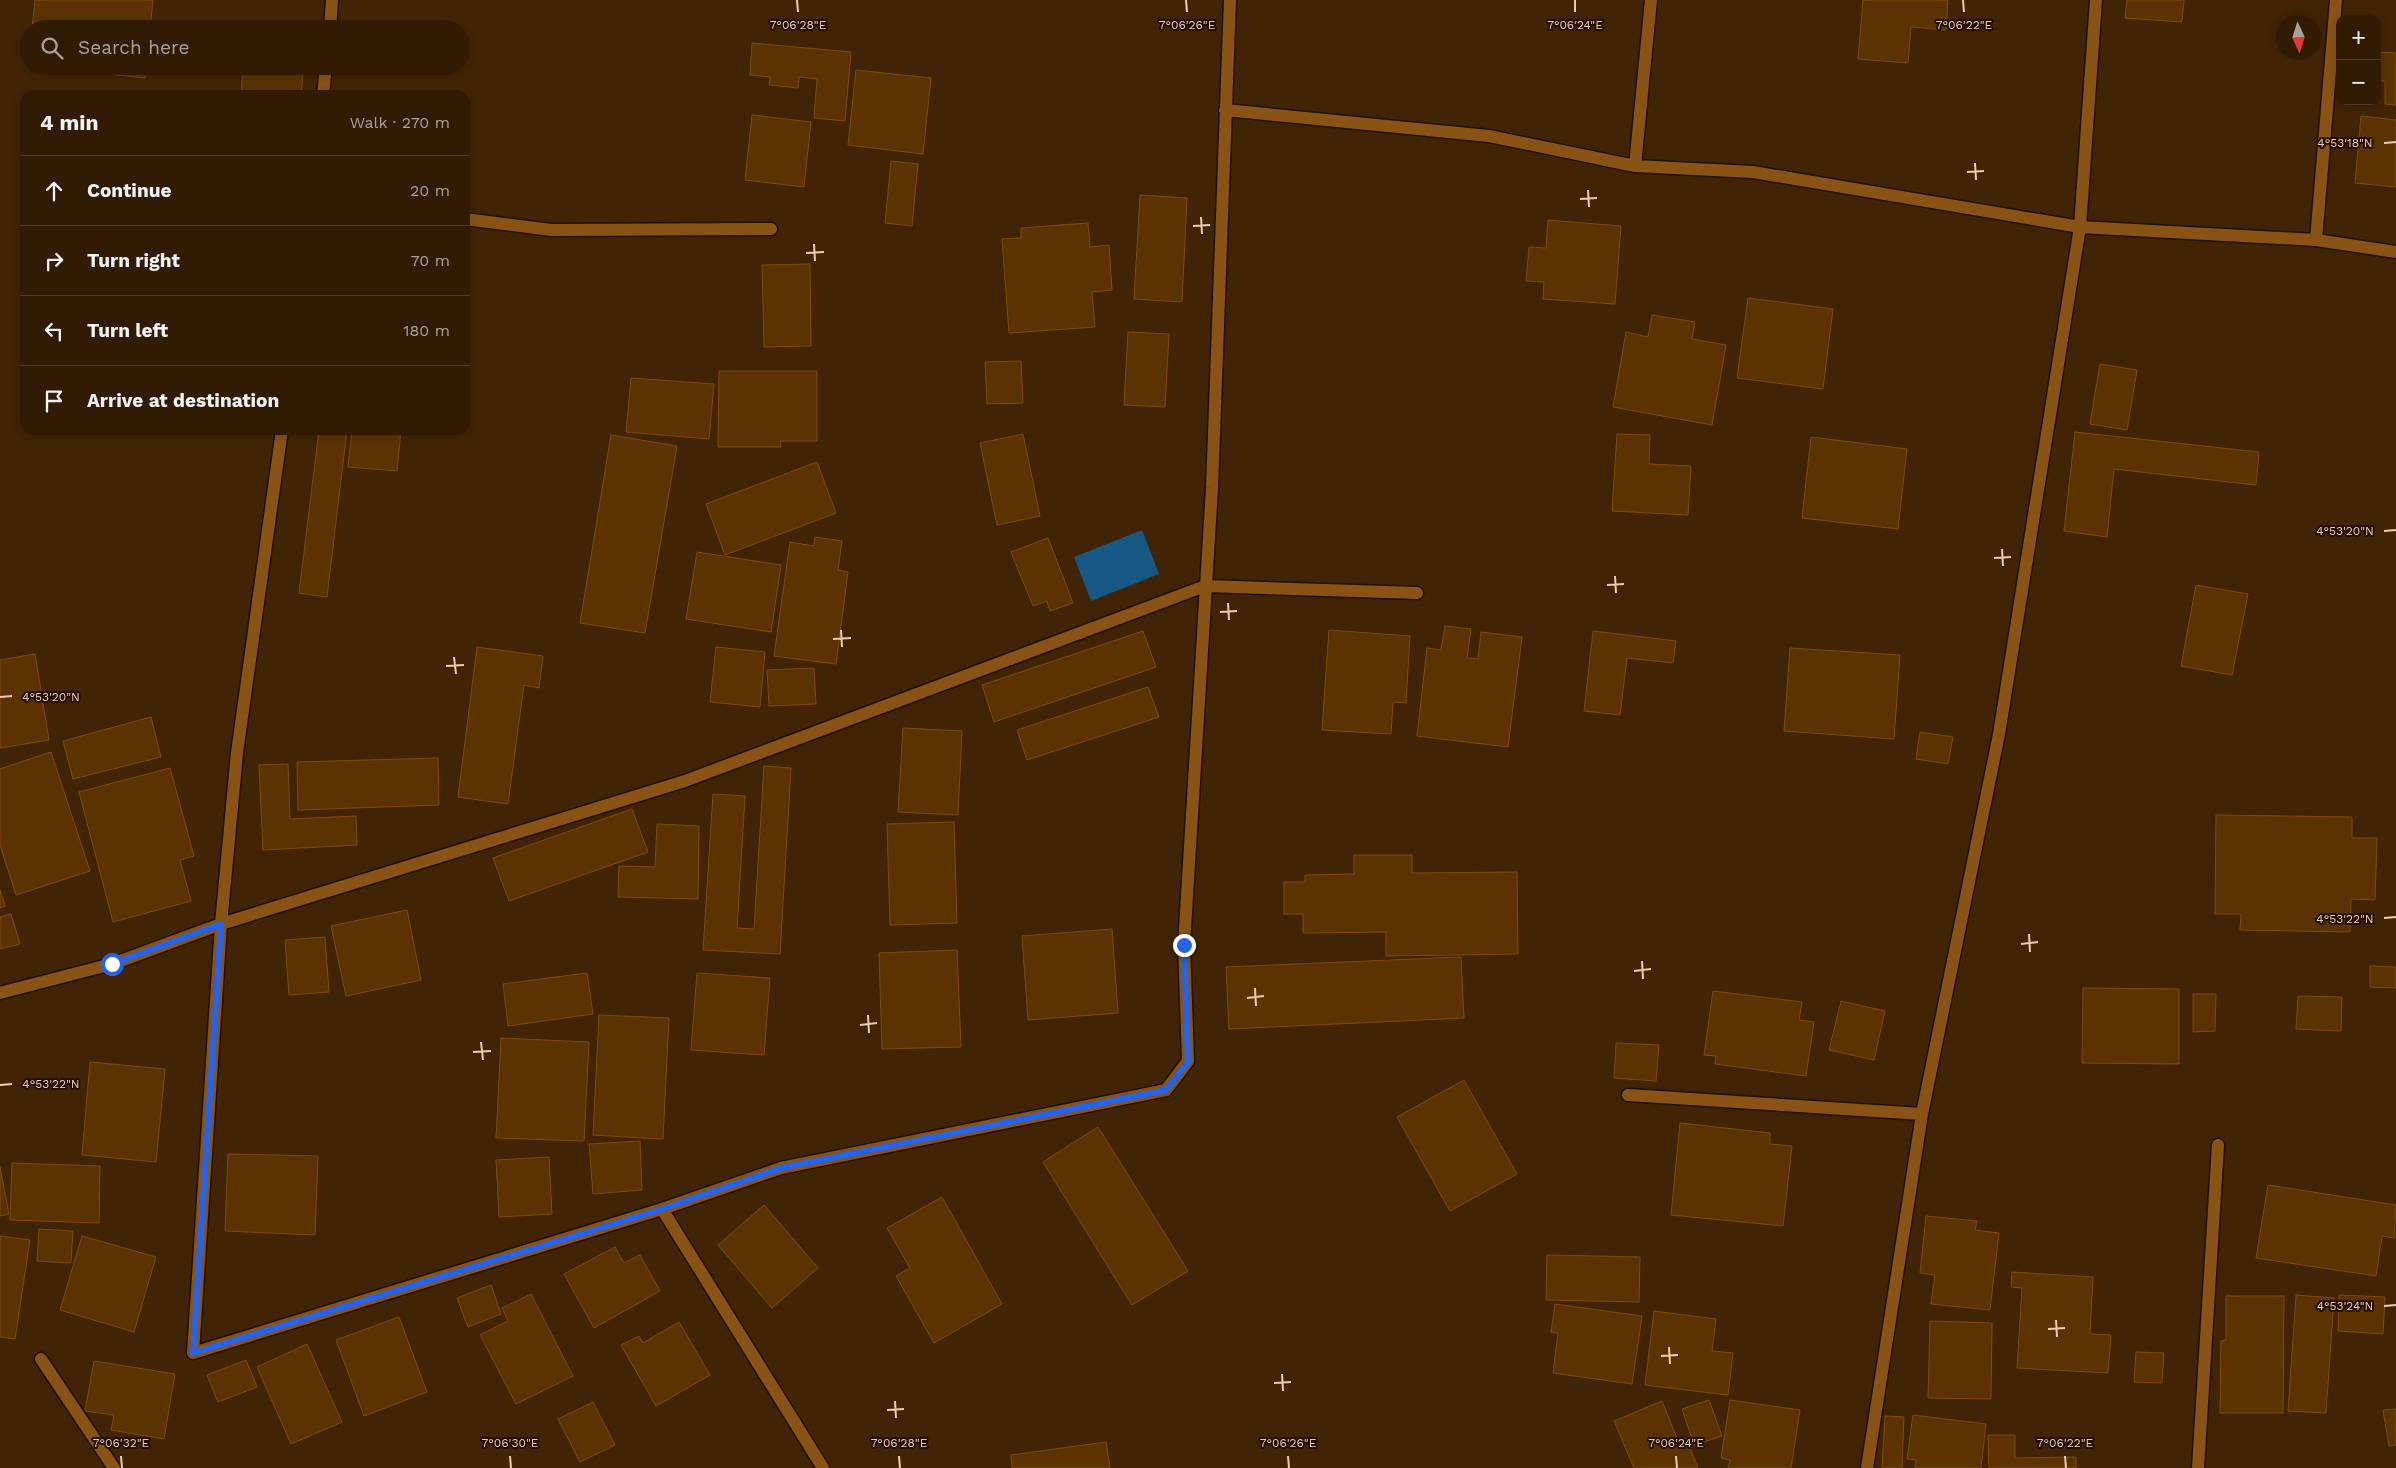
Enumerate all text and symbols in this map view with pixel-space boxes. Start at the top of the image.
north arrow [2276,15,2321,60]
map controls [2336,15,2381,105]
button: + [2336,15,2381,60]
text: 7°06'28"E [770,18,827,32]
text: 7°06'26"E [1159,18,1216,32]
text: 7°06'24"E [1547,18,1603,32]
text: 7°06'22"E [1936,18,1992,32]
search box [20,20,470,75]
icon: search [38,34,66,62]
text: Search here [78,36,189,59]
button: − [2336,60,2381,105]
text: 4 min [40,110,98,135]
text: Walk · 270 m [350,113,450,132]
text: 4°53'18"N [2317,136,2373,150]
icon: ahead [40,177,68,205]
text: Continue [87,179,171,202]
text: 20 m [410,181,450,200]
icon: right [40,247,68,275]
text: Turn right [87,249,180,272]
text: 70 m [411,251,450,270]
icon: left [40,317,68,345]
text: Turn left [87,319,168,342]
text: 180 m [403,321,450,340]
icon: arrive [40,387,68,415]
text: Arrive at destination [87,389,279,412]
text: 4°53'20"N [2316,524,2374,538]
text: 4°53'20"N [22,690,80,704]
text: 4°53'22"N [2316,912,2374,926]
route end [1173,934,1196,957]
route start [101,953,124,976]
text: 4°53'22"N [22,1077,80,1091]
text: 4°53'24"N [2317,1299,2373,1313]
text: 7°06'32"E [93,1436,149,1450]
text: 7°06'30"E [482,1436,539,1450]
text: 7°06'28"E [871,1436,928,1450]
text: 7°06'26"E [1260,1436,1317,1450]
text: 7°06'24"E [1648,1436,1704,1450]
text: 7°06'22"E [2037,1436,2093,1450]

